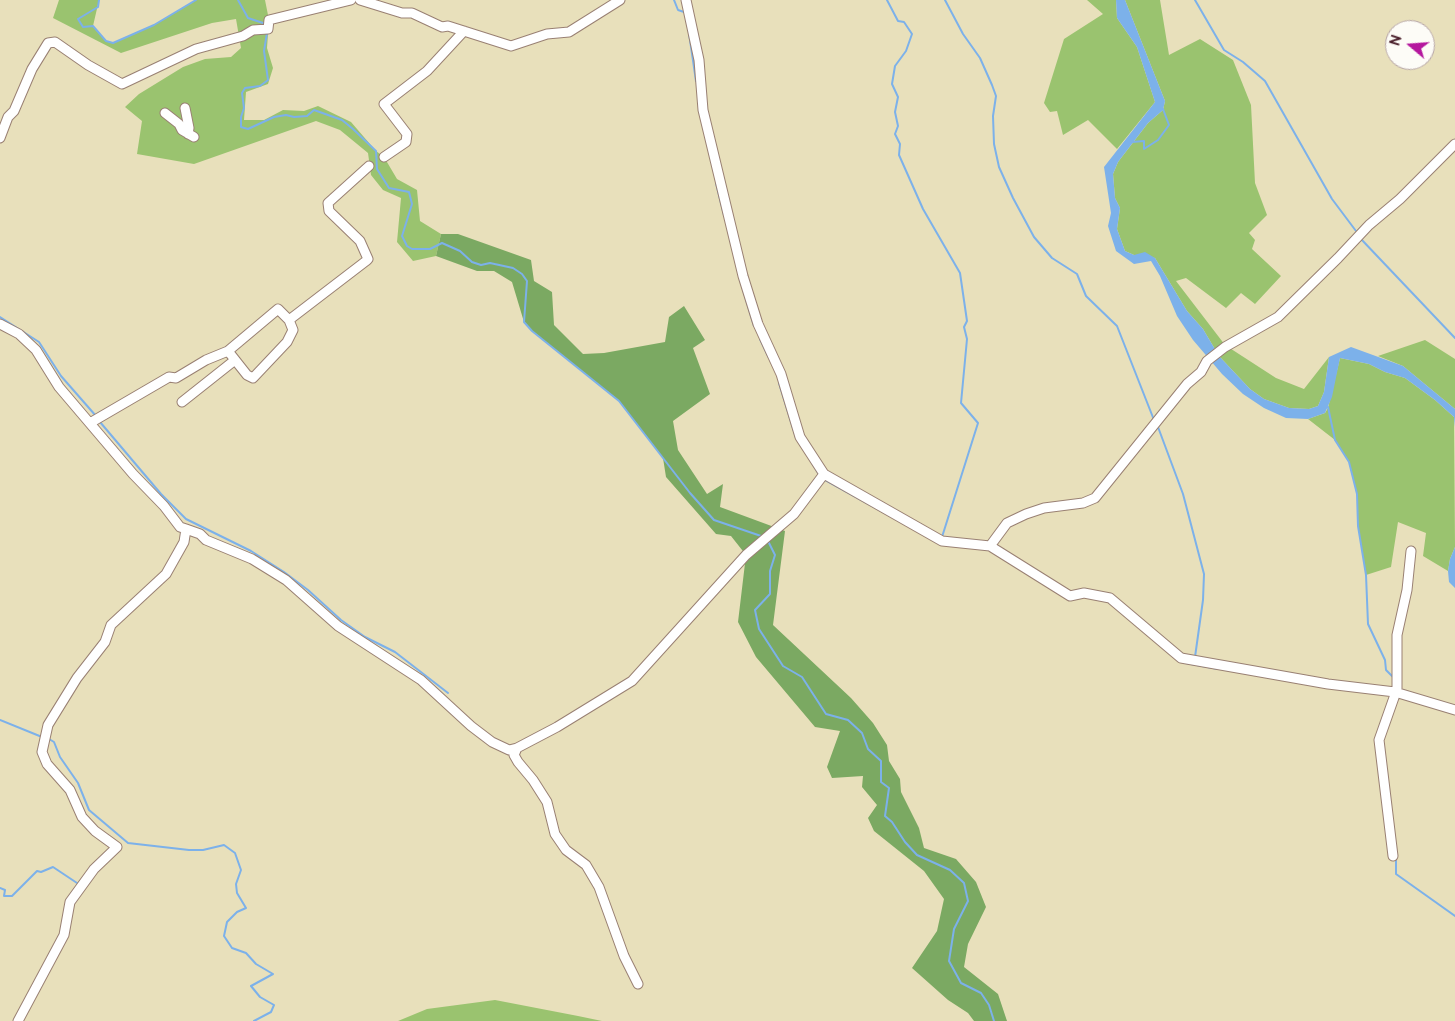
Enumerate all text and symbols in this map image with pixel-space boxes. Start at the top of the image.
north arrow [1385,20,1435,70]
text: N [1386,33,1406,48]

